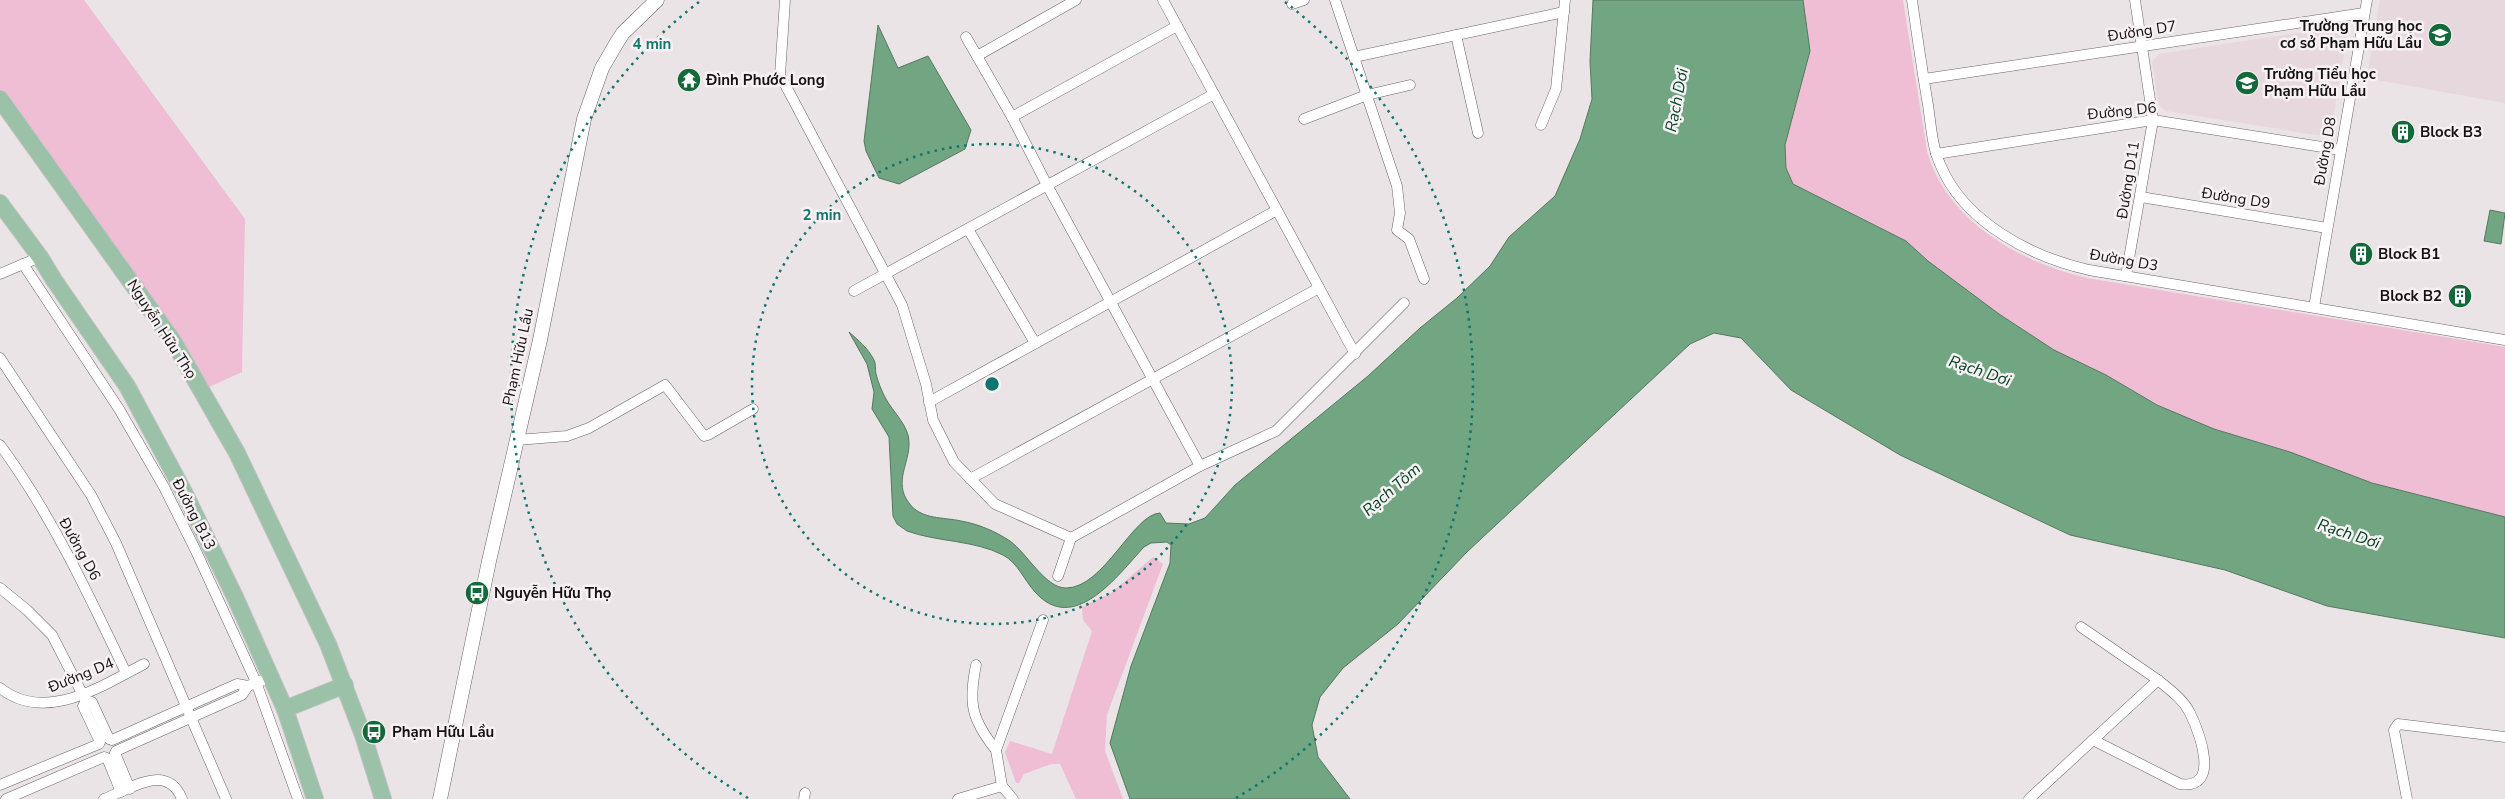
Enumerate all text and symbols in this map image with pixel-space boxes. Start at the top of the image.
street label: Đường D7 [2105,16,2178,46]
place label: Trường Trung học cơ sở Phạm Hữu Lầu [2280,16,2422,53]
school or university icon: Trường Trung học cơ sở Phạm Hữu Lầu [2427,22,2453,48]
text: 4 min [633,34,671,54]
place label: Trường Tiểu học Phạm Hữu Lầu [2264,64,2376,101]
water label: Rạch Dơi [1660,66,1694,134]
temple icon: Đình Phước Long [676,67,702,93]
place label: Đình Phước Long [705,70,825,90]
school or university icon: Trường Tiểu học Phạm Hữu Lầu [2234,70,2260,96]
street label: Đường D6 [2086,97,2157,125]
street label: Đường D8 [2309,115,2341,188]
building icon: Block B3 [2390,119,2416,145]
place label: Block B3 [2420,122,2482,142]
street label: Đường D11 [2112,140,2144,221]
street label: Đường D9 [2199,183,2272,213]
text: 2 min [803,205,841,225]
building icon: Block B1 [2348,241,2374,267]
street label: Đường D3 [2087,244,2160,276]
place label: Block B1 [2378,244,2440,264]
street label: Nguyễn Hữu Thọ [122,276,202,382]
building icon: Block B2 [2447,283,2473,309]
place label: Block B2 [2380,286,2442,306]
street label: Phạm Hữu Lầu [498,306,538,408]
water label: Rạch Dơi [1946,350,2014,392]
centre of rings [983,375,1001,393]
water label: Rạch Tôm [1358,458,1426,521]
street label: Đường B13 [167,474,220,553]
street label: Đường D6 [54,513,106,584]
water label: Rạch Dơi [2315,514,2383,554]
bus stop icon: Nguyễn Hữu Thọ [464,580,490,606]
place label: Nguyễn Hữu Thọ [494,583,612,603]
street label: Đường D4 [44,653,117,698]
bus stop icon: Phạm Hữu Lầu [361,719,387,745]
place label: Phạm Hữu Lầu [392,722,494,742]

